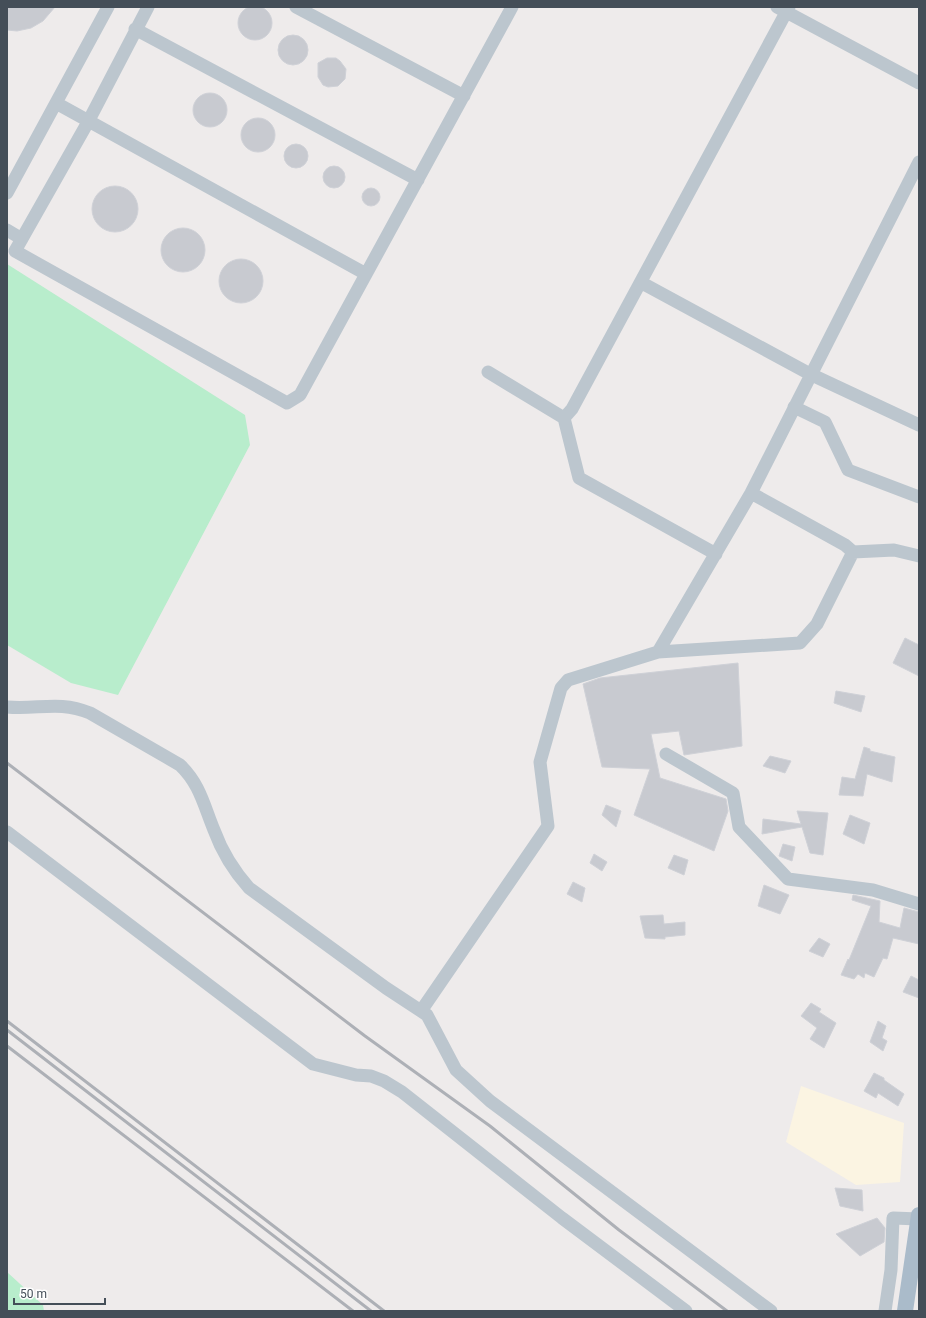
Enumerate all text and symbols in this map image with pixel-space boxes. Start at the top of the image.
scale bar [14,1280,105,1306]
text: 50 m [20,1287,47,1301]

